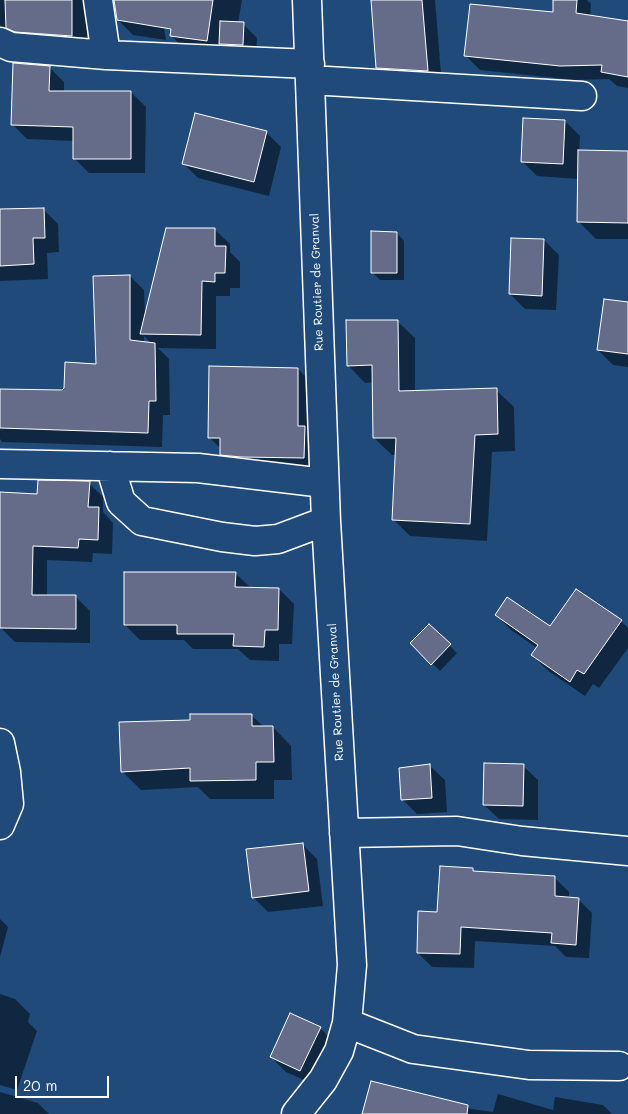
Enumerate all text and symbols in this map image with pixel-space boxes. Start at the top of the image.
street label: Rue Routier de Granval [307,213,327,351]
street label: Rue Routier de Granval [325,623,347,761]
scale bar [18,1066,111,1098]
text: 20 m [23,1075,57,1095]

